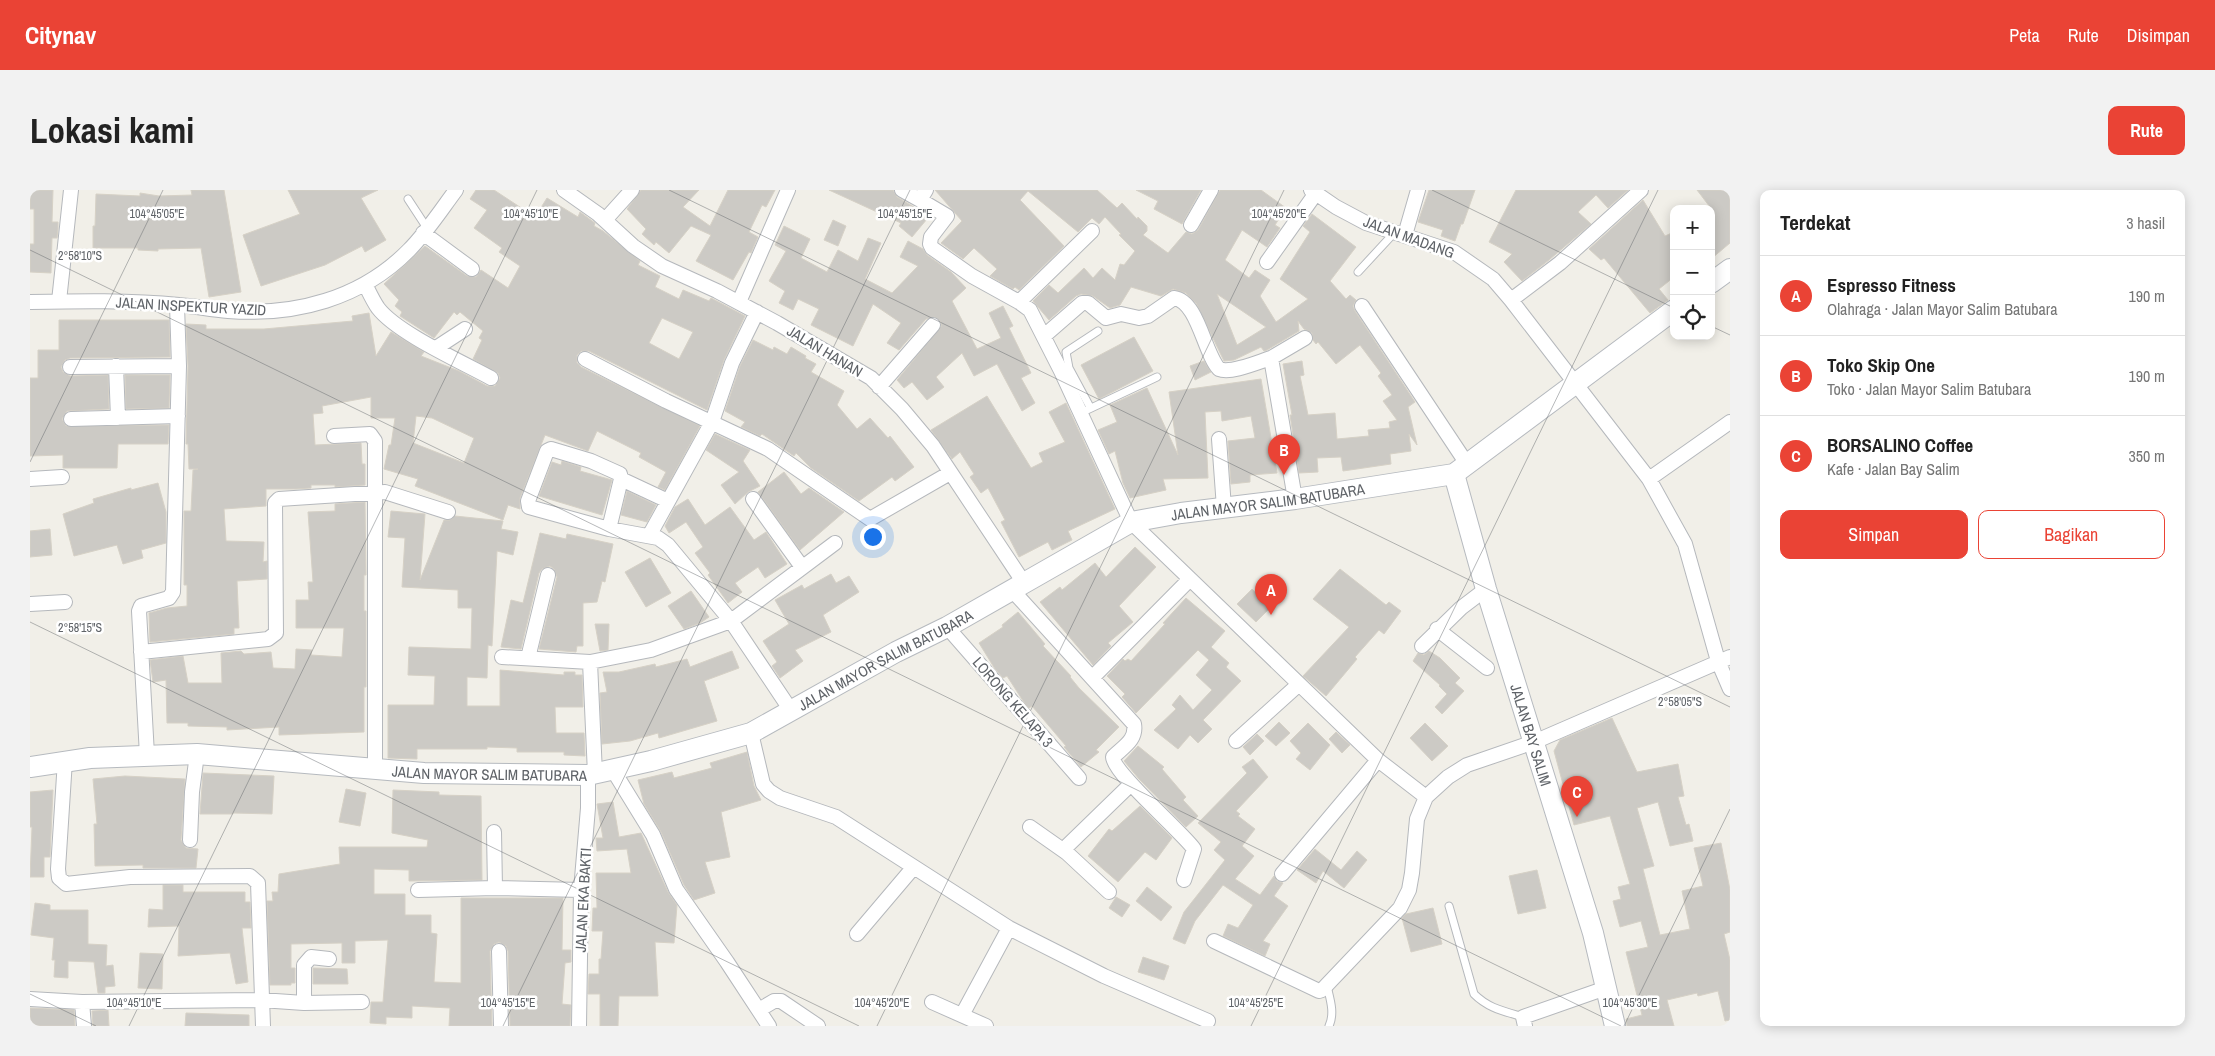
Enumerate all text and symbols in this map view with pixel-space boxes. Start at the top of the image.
text: Citynav [25,19,96,51]
text: Peta [2009,23,2040,48]
text: Rute [2068,23,2099,48]
text: Disimpan [2127,23,2190,48]
button: Rute [2108,106,2185,155]
text: Lokasi kami [30,107,194,154]
map controls [1670,205,1715,340]
button: + [1670,205,1715,250]
text: 104°45'05"E [129,206,185,222]
text: 104°45'10"E [503,206,559,222]
text: 104°45'15"E [877,206,933,222]
text: 104°45'20"E [1251,206,1307,222]
text: Terdekat [1780,208,1851,237]
street label: JALAN MADANG [1360,211,1458,263]
text: 3 hasil [2126,212,2165,234]
text: 2°58'10"S [58,248,102,264]
button: − [1670,250,1715,295]
text: Espresso Fitness [1827,272,1956,298]
text: A [1791,285,1801,307]
text: 190 m [2129,285,2165,307]
street label: JALAN INSPEKTUR YAZID [115,292,267,320]
button: locate [1670,295,1715,340]
text: Olahraga · Jalan Mayor Salim Batubara [1827,298,2057,320]
street label: JALAN HANAN [783,320,867,382]
text: Toko Skip One [1827,352,1935,378]
text: B [1791,365,1801,387]
text: 190 m [2129,365,2165,387]
text: Toko · Jalan Mayor Salim Batubara [1827,378,2031,400]
text: BORSALINO Coffee [1827,432,1973,458]
pin: B [1268,434,1300,475]
text: C [1791,445,1801,467]
text: 350 m [2129,445,2165,467]
text: Kafe · Jalan Bay Salim [1827,458,1960,480]
street label: JALAN MAYOR SALIM BATUBARA [1169,478,1367,525]
button: Simpan [1780,510,1968,559]
button: Bagikan [1978,510,2165,559]
your location [860,524,886,550]
pin: A [1255,574,1287,615]
street label: JALAN MAYOR SALIM BATUBARA [794,604,977,715]
text: 2°58'15"S [58,620,102,636]
street label: LORONG KELAPA 3 [968,652,1058,752]
street label: JALAN BAY SALIM [1506,681,1557,788]
text: 2°58'05"S [1658,694,1702,710]
street label: JALAN MAYOR SALIM BATUBARA [391,760,588,785]
pin: C [1561,776,1593,817]
street label: JALAN EKA BAKTI [570,847,596,953]
text: 104°45'10"E [106,995,162,1011]
text: 104°45'15"E [480,995,536,1011]
text: 104°45'20"E [854,995,910,1011]
text: 104°45'25"E [1228,995,1284,1011]
text: 104°45'30"E [1602,995,1658,1011]

